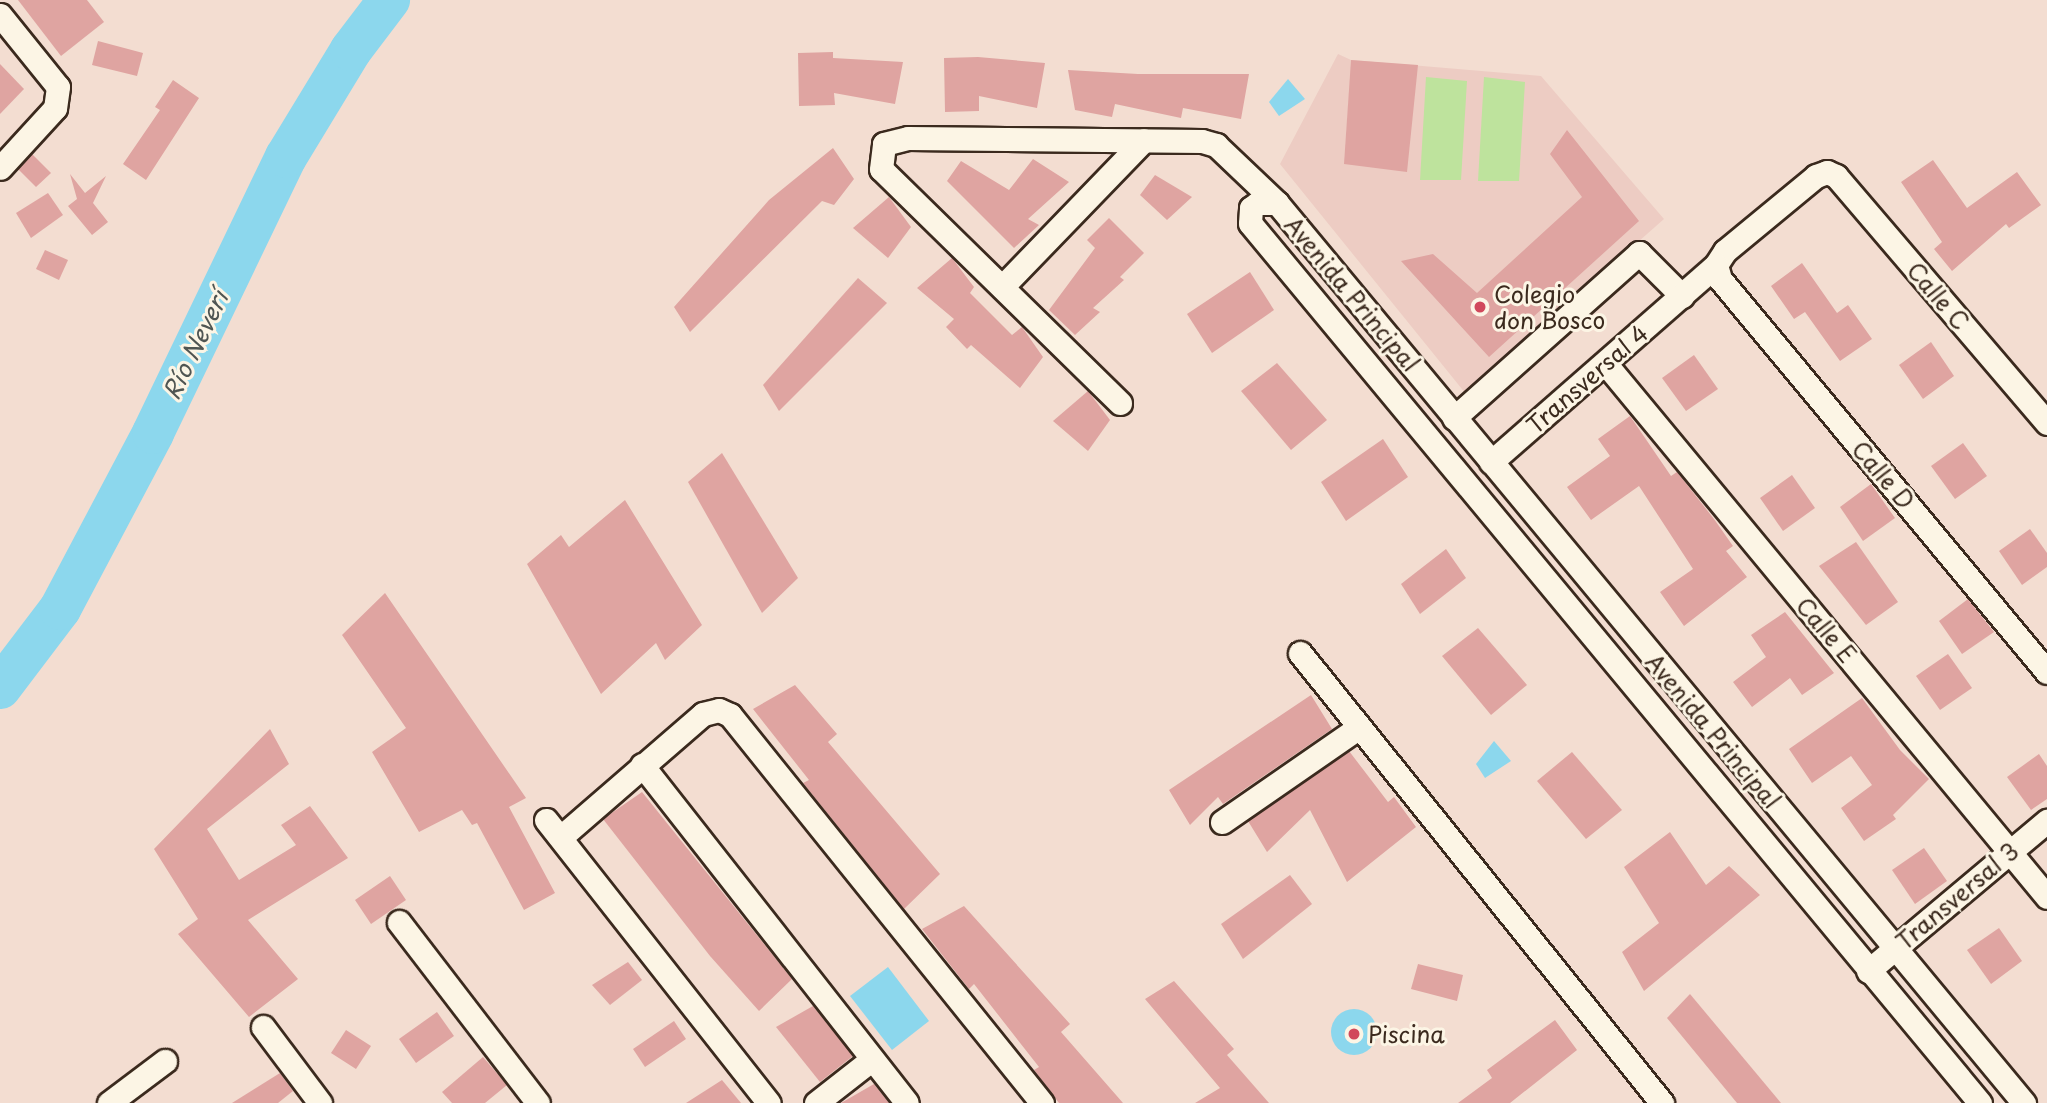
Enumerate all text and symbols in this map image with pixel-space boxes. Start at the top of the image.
street label: Avenida Principal [1280,212,1424,376]
street label: Calle C [1901,256,1975,336]
place label: Colegio don Bosco [1494,280,1606,334]
water label: Río Neverí [156,285,234,405]
marker: Colegio don Bosco [1472,299,1488,315]
street label: Transversal 4 [1521,319,1653,439]
street label: Calle D [1846,435,1920,515]
street label: Calle E [1790,591,1862,669]
street label: Avenida Principal [1641,649,1785,813]
street label: Transversal 3 [1890,837,2024,955]
place label: Piscina [1368,1020,1445,1048]
marker: Piscina [1346,1026,1362,1042]

